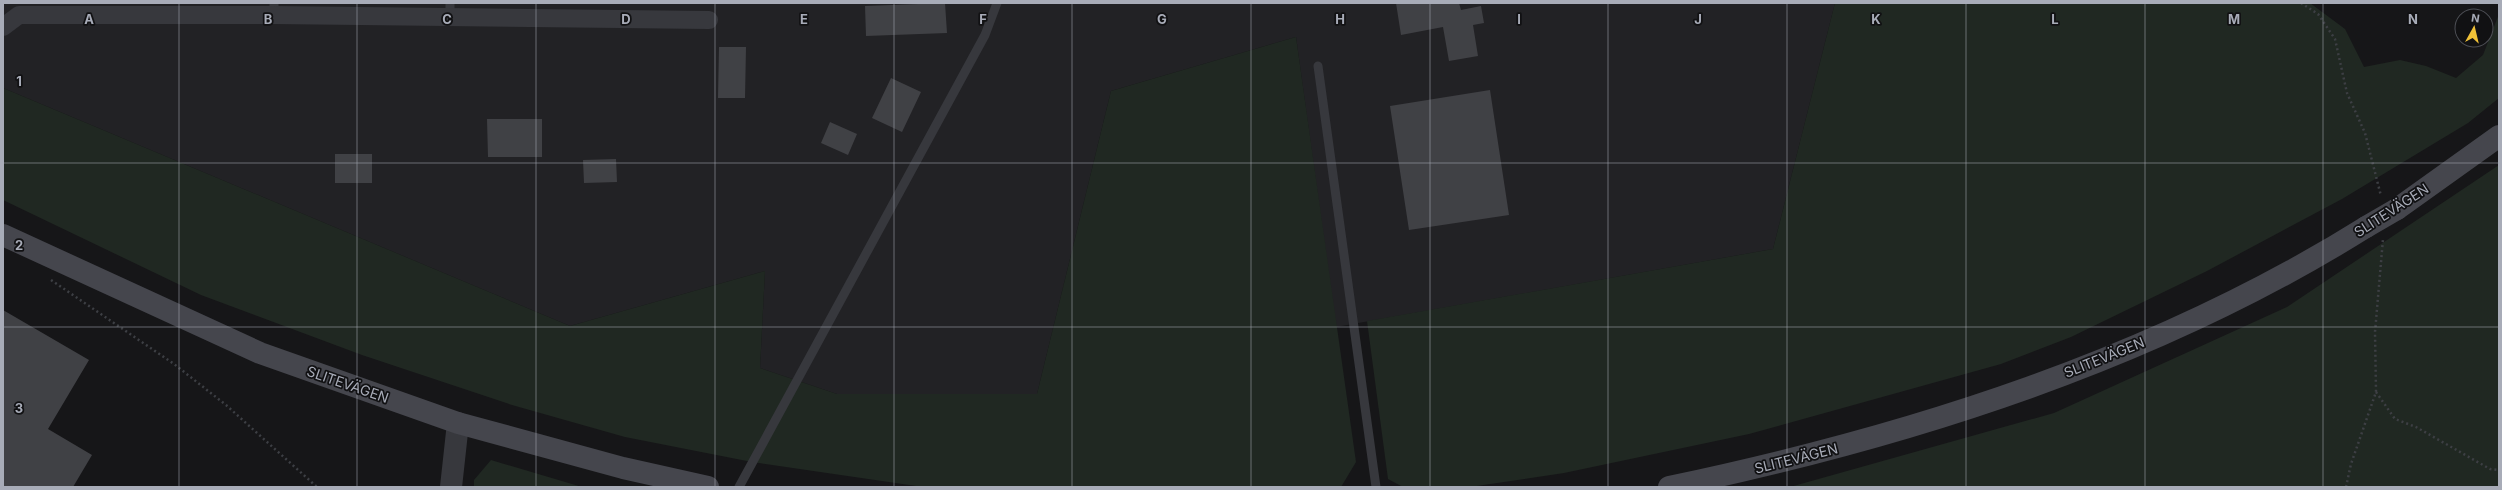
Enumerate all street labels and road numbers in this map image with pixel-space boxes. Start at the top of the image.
street label: SLITEVÄGEN [2351,180,2431,240]
street label: SLITEVÄGEN [2061,333,2147,381]
street label: SLITEVÄGEN [305,362,391,406]
street label: SLITEVÄGEN [1753,439,1839,477]

